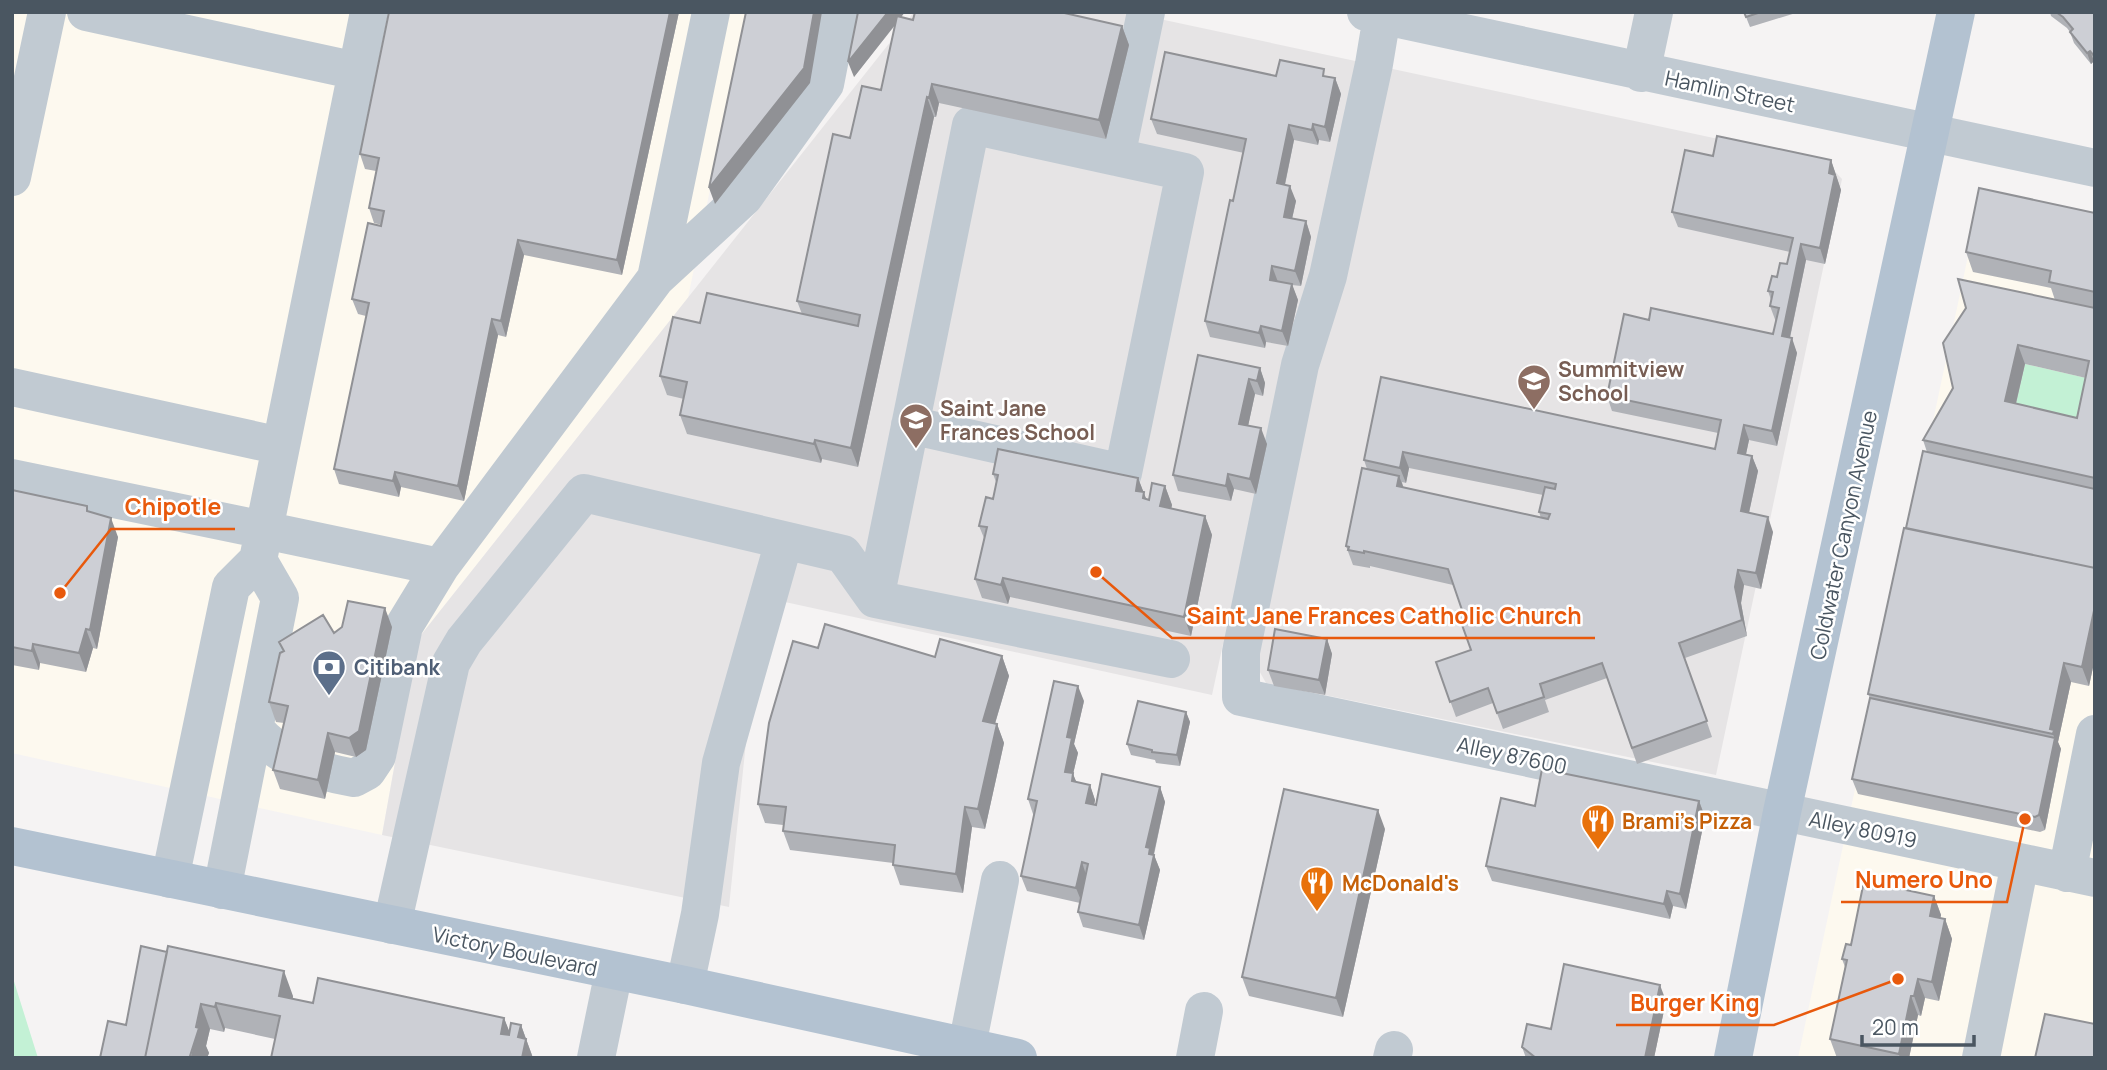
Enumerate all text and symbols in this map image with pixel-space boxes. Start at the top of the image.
street label: Hamlin Street [1663,64,1797,118]
place label: Summitview School [1558,355,1684,407]
school or university icon: Summitview School [1515,362,1553,411]
place label: Saint Jane Frances School [940,394,1095,446]
school or university icon: Saint Jane Frances School [897,401,935,450]
street label: Coldwater Canyon Avenue [1803,408,1883,662]
callout: Chipotle [111,485,235,529]
text: Chipotle [125,490,221,522]
callout: Saint Jane Frances Catholic Church [1172,594,1595,638]
text: Saint Jane Frances Catholic Church [1186,599,1582,631]
bank icon: Citibank [310,648,348,697]
place label: Citibank [354,653,441,681]
street label: Alley 87600 [1454,730,1570,780]
restaurant icon: Brami's Pizza [1579,802,1617,851]
street label: Alley 80919 [1806,804,1920,854]
place label: Brami's Pizza [1622,807,1752,835]
callout: Numero Uno [1841,858,2007,902]
text: Numero Uno [1855,863,1993,895]
restaurant icon: McDonald's [1298,864,1336,913]
place label: McDonald's [1342,869,1459,897]
street label: Victory Boulevard [430,920,600,982]
callout: Burger King [1616,981,1774,1025]
text: Burger King [1630,986,1760,1018]
scale bar [1862,1004,1974,1048]
text: 20 m [1872,1013,1919,1041]

